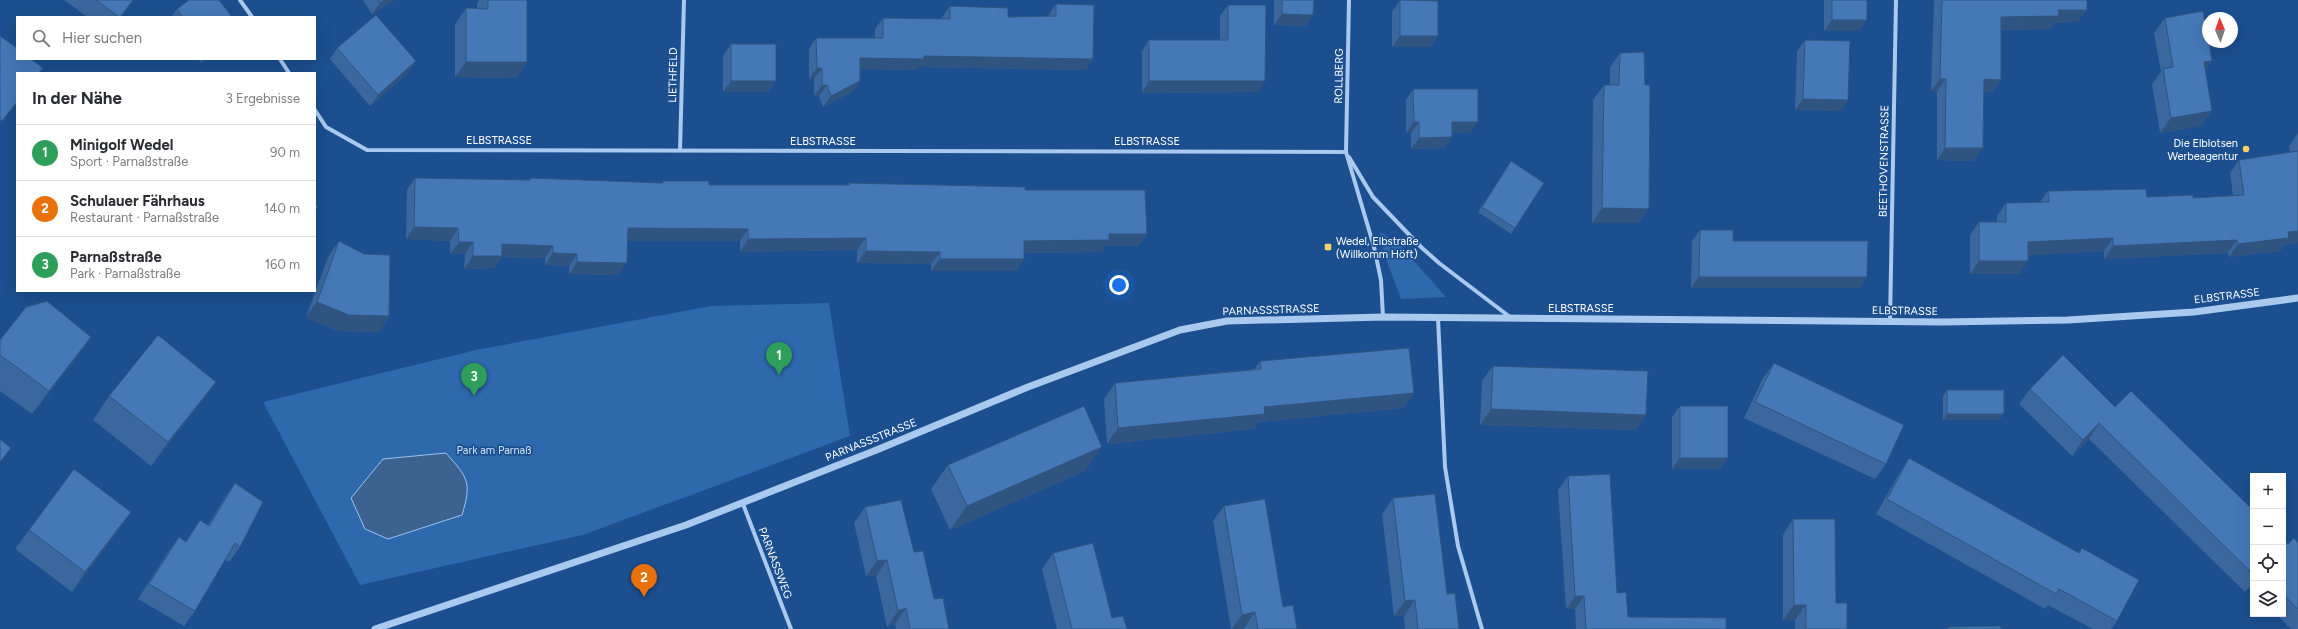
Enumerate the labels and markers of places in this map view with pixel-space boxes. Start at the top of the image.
place label: Die Elblotsen Werbeagentur [2167,137,2238,163]
marker: Die Elblotsen Werbeagentur [2241,144,2251,154]
place label: Wedel, Elbstraße (Willkomm Höft) [1336,235,1418,261]
marker: Wedel, Elbstraße (Willkomm Höft) [1323,242,1333,252]
pin: 1 [766,342,792,375]
pin: 3 [461,363,487,396]
pin: 2 [631,564,657,597]

